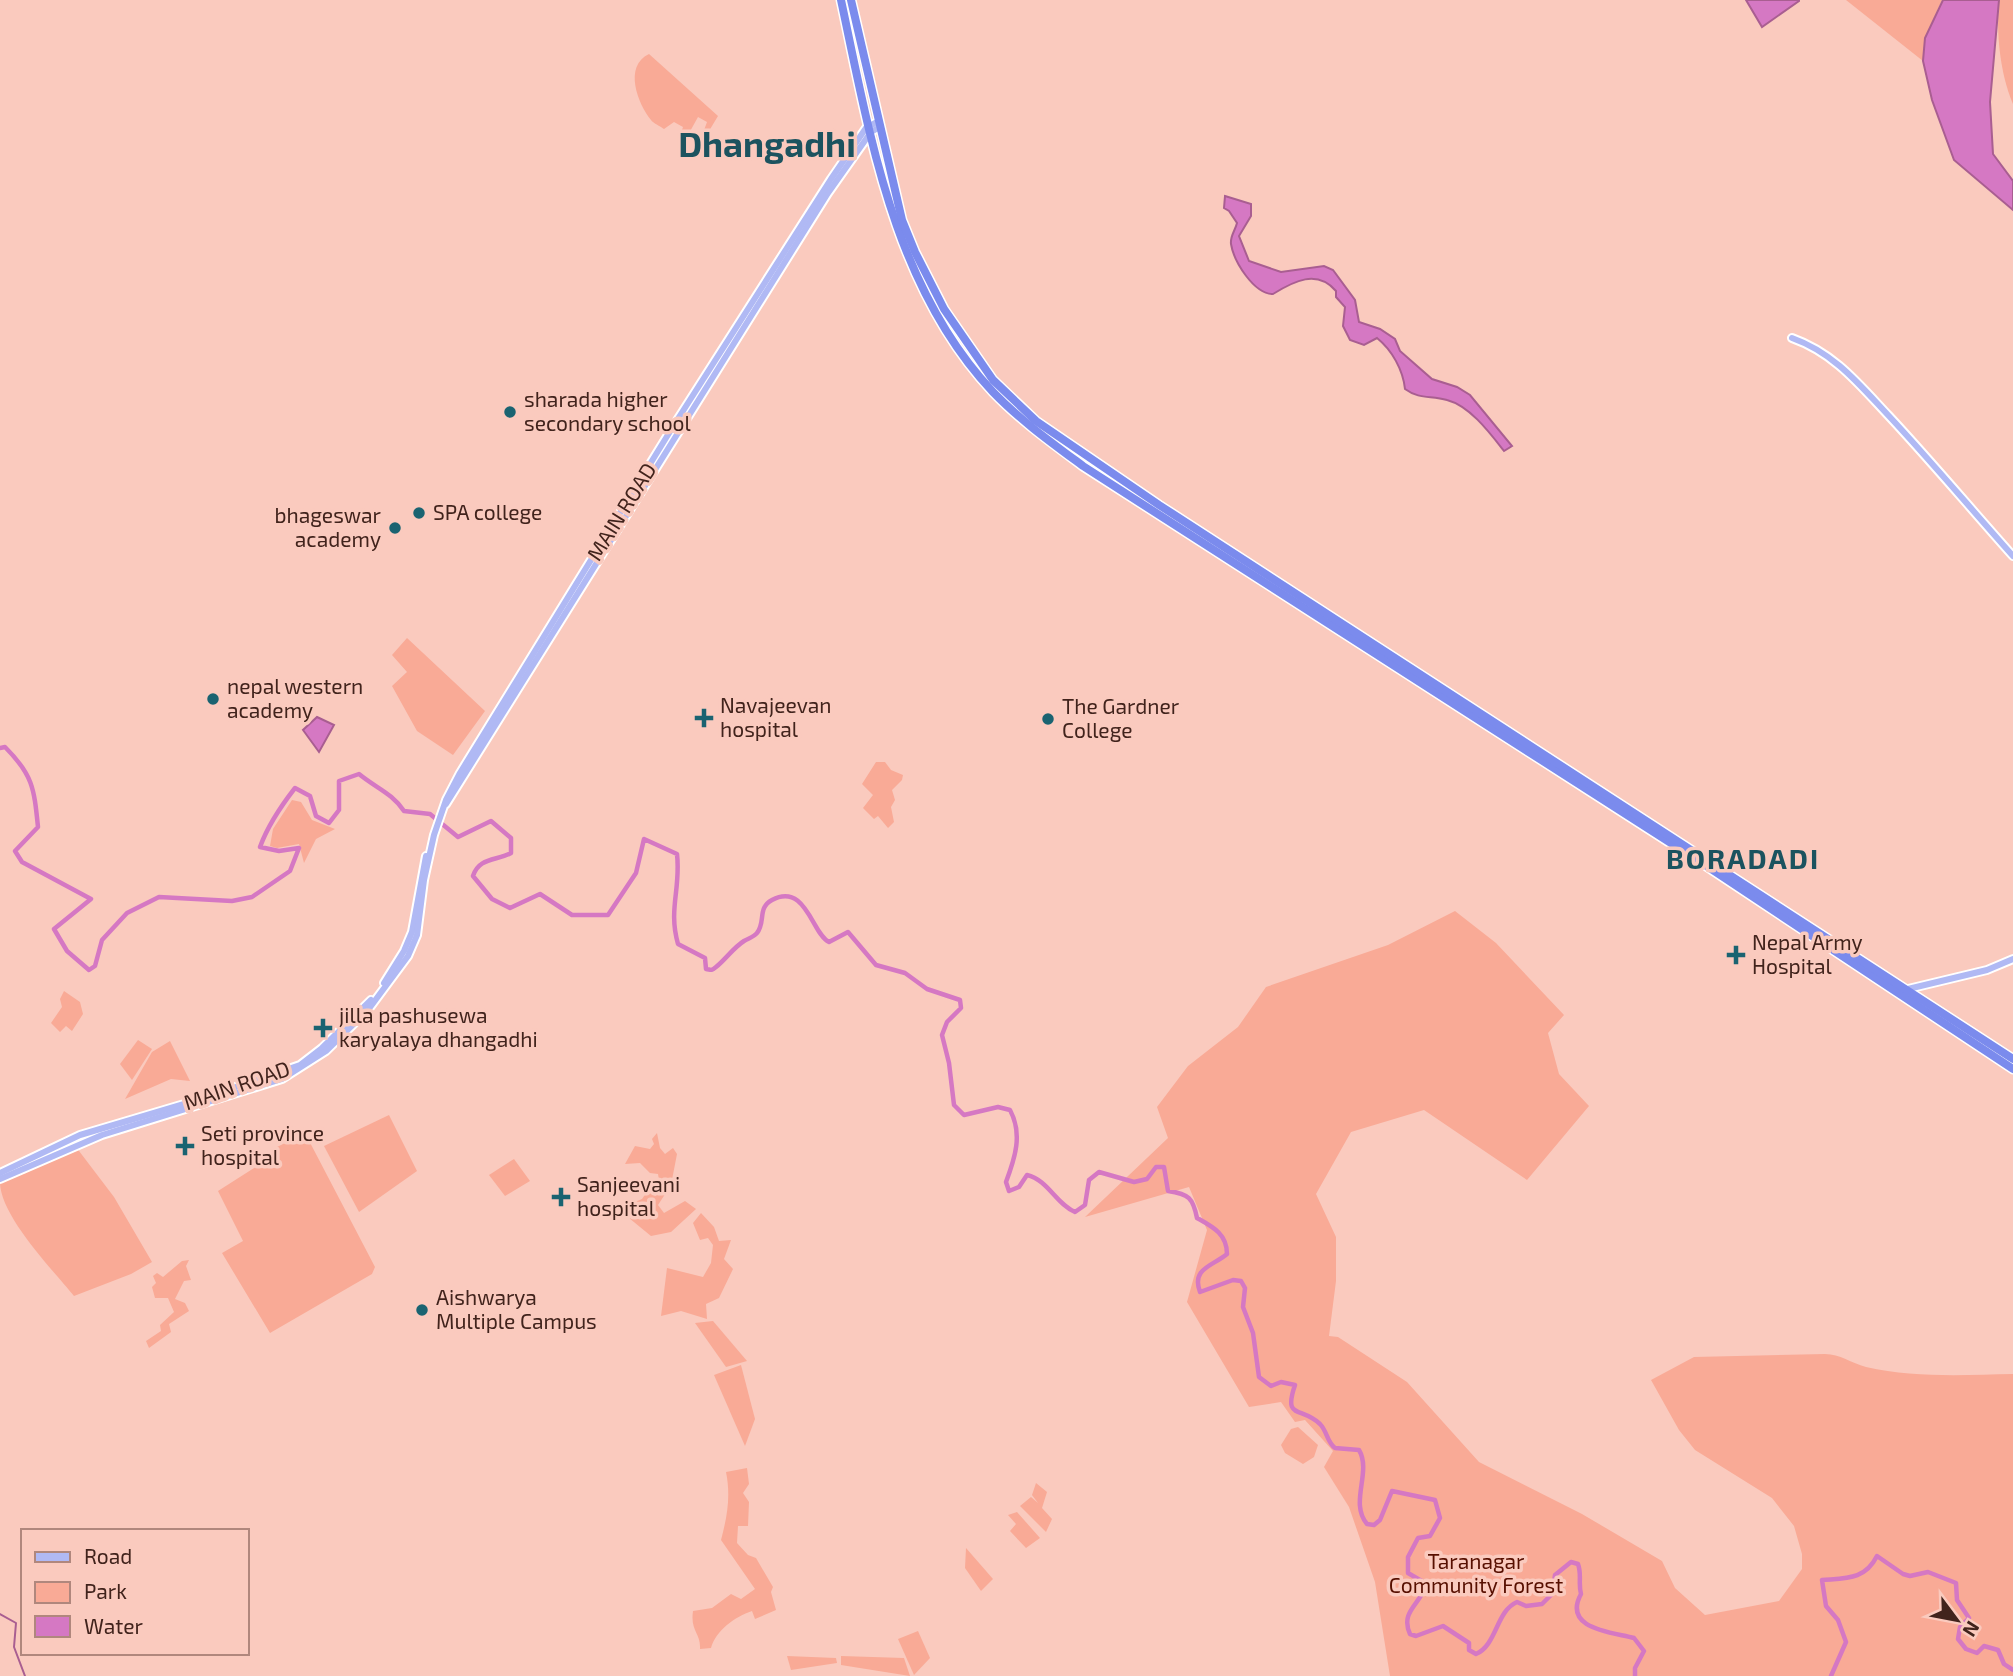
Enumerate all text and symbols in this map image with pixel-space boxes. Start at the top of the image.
district label: Dhangadhi [678,122,856,164]
place label: sharada higher secondary school [524,386,691,435]
marker: sharada higher secondary school [502,404,518,420]
street label: MAIN ROAD [581,458,661,565]
place label: SPA college [433,499,542,524]
place label: bhageswar academy [275,502,382,551]
marker: SPA college [411,505,427,521]
marker: bhageswar academy [387,520,403,536]
place label: nepal western academy [227,673,363,722]
marker: nepal western academy [205,691,221,707]
place label: Navajeevan hospital [720,692,831,741]
place label: The Gardner College [1062,693,1180,742]
marker: Navajeevan hospital [694,708,714,728]
marker: The Gardner College [1040,711,1056,727]
district label: BORADADI [1666,841,1820,875]
place label: Nepal Army Hospital [1752,929,1863,978]
marker: Nepal Army Hospital [1726,945,1746,965]
place label: jilla pashusewa karyalaya dhangadhi [339,1002,538,1051]
marker: jilla pashusewa karyalaya dhangadhi [313,1018,333,1038]
street label: MAIN ROAD [180,1055,293,1114]
place label: Seti province hospital [201,1120,324,1169]
marker: Seti province hospital [175,1136,195,1156]
place label: Sanjeevani hospital [577,1171,680,1220]
marker: Sanjeevani hospital [551,1187,571,1207]
place label: Aishwarya Multiple Campus [436,1284,597,1333]
marker: Aishwarya Multiple Campus [414,1302,430,1318]
legend [21,1529,248,1655]
text: Road [84,1543,132,1568]
park label: Taranagar Community Forest [1389,1548,1563,1597]
text: Park [84,1578,127,1603]
north arrow [1922,1585,1992,1655]
text: Water [84,1613,143,1638]
text: N [1958,1617,1985,1641]

